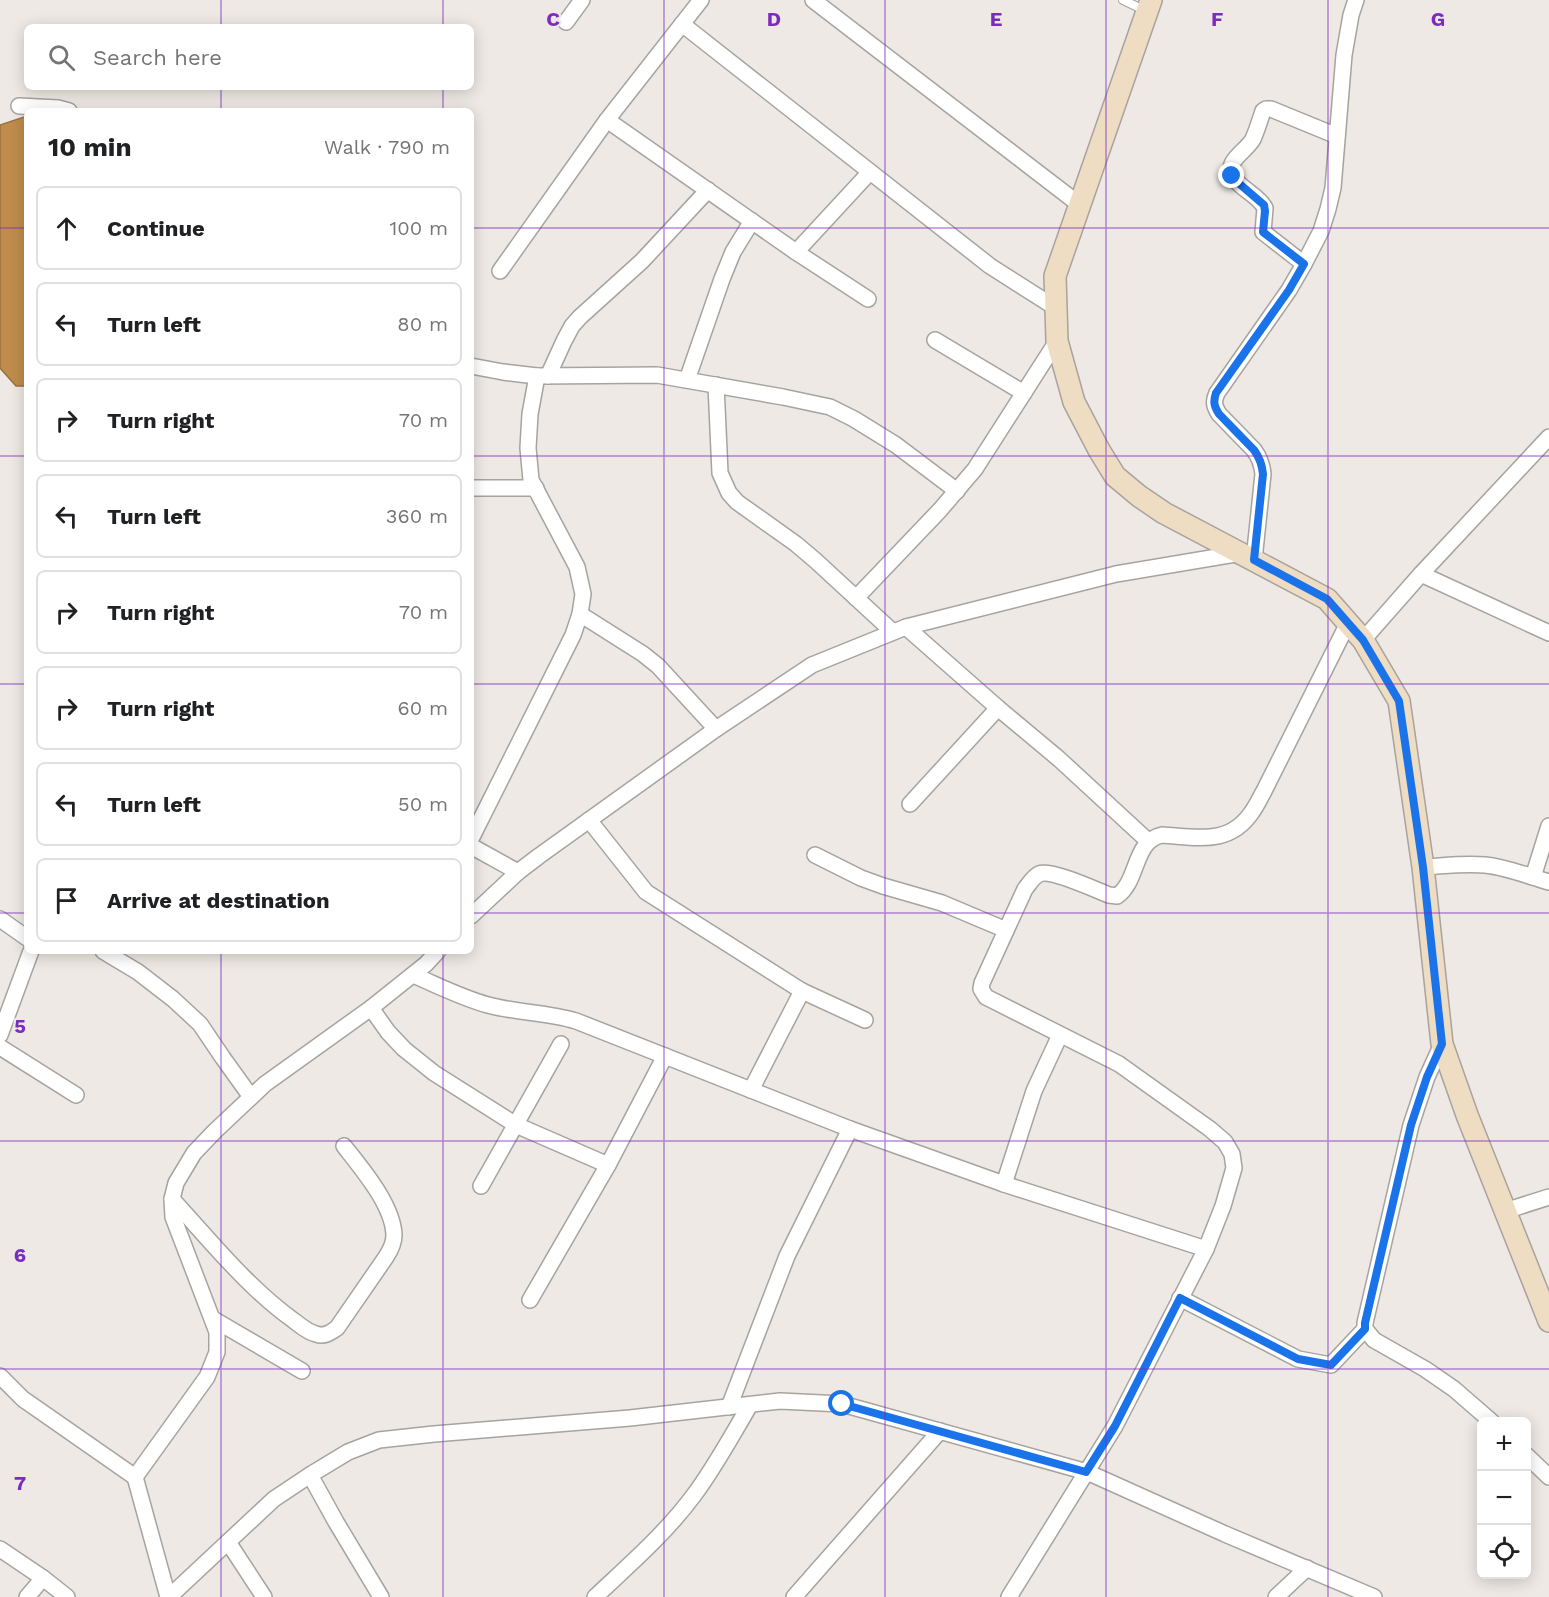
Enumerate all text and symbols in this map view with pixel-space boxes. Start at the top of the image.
text: C [546,7,560,31]
text: D [767,7,781,31]
text: E [990,7,1002,31]
text: F [1211,7,1223,31]
text: G [1431,7,1445,31]
search box [24,24,474,90]
icon: search [45,41,78,74]
text: Search here [93,45,222,70]
text: 10 min [48,132,132,162]
text: Walk · 790 m [324,135,450,159]
route end [1218,162,1244,188]
icon: ahead [50,212,83,245]
text: Continue [107,216,205,241]
text: 100 m [389,216,448,240]
icon: left [50,308,83,341]
text: Turn left [107,312,201,337]
text: 80 m [397,312,448,336]
icon: right [50,404,83,437]
text: Turn right [107,408,214,433]
text: 70 m [399,408,448,432]
icon: left [50,500,83,533]
text: Turn left [107,504,201,529]
text: 360 m [386,504,448,528]
icon: right [50,596,83,629]
text: Turn right [107,600,214,625]
text: 70 m [399,600,448,624]
icon: right [50,692,83,725]
text: Turn right [107,696,214,721]
text: 60 m [398,696,448,720]
icon: left [50,788,83,821]
text: Turn left [107,792,201,817]
text: 50 m [398,792,448,816]
icon: arrive [50,884,83,917]
text: Arrive at destination [107,888,330,913]
text: 5 [14,1014,26,1038]
text: 6 [14,1243,26,1267]
route start [828,1390,854,1416]
map controls [1477,1417,1531,1579]
button: + [1477,1417,1531,1471]
text: 7 [14,1471,26,1495]
button: − [1477,1471,1531,1525]
button: locate [1477,1525,1531,1579]

